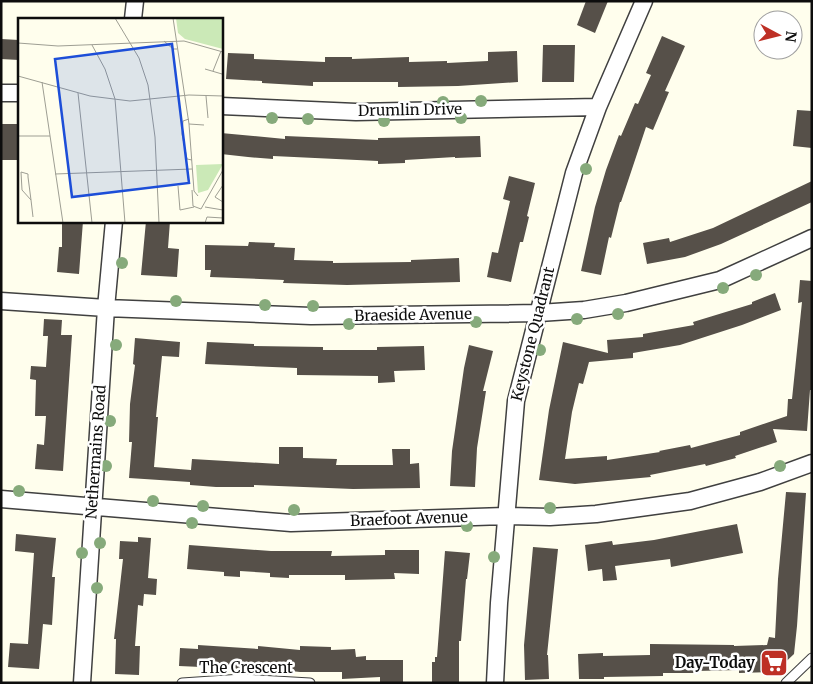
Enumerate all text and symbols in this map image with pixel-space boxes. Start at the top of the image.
north arrow [753,10,803,60]
inset map [18,18,222,222]
text: N [781,30,801,43]
street label: Drumlin Drive [358,99,462,120]
street label: Keystone Quadrant [507,265,558,403]
street label: Braeside Avenue [354,304,472,325]
street label: Nethermains Road [81,384,110,520]
street label: Braefoot Avenue [350,507,468,530]
supermarket icon: Day-Today [759,648,789,678]
place label: Day-Today [675,653,755,672]
street label: The Crescent [199,658,293,677]

